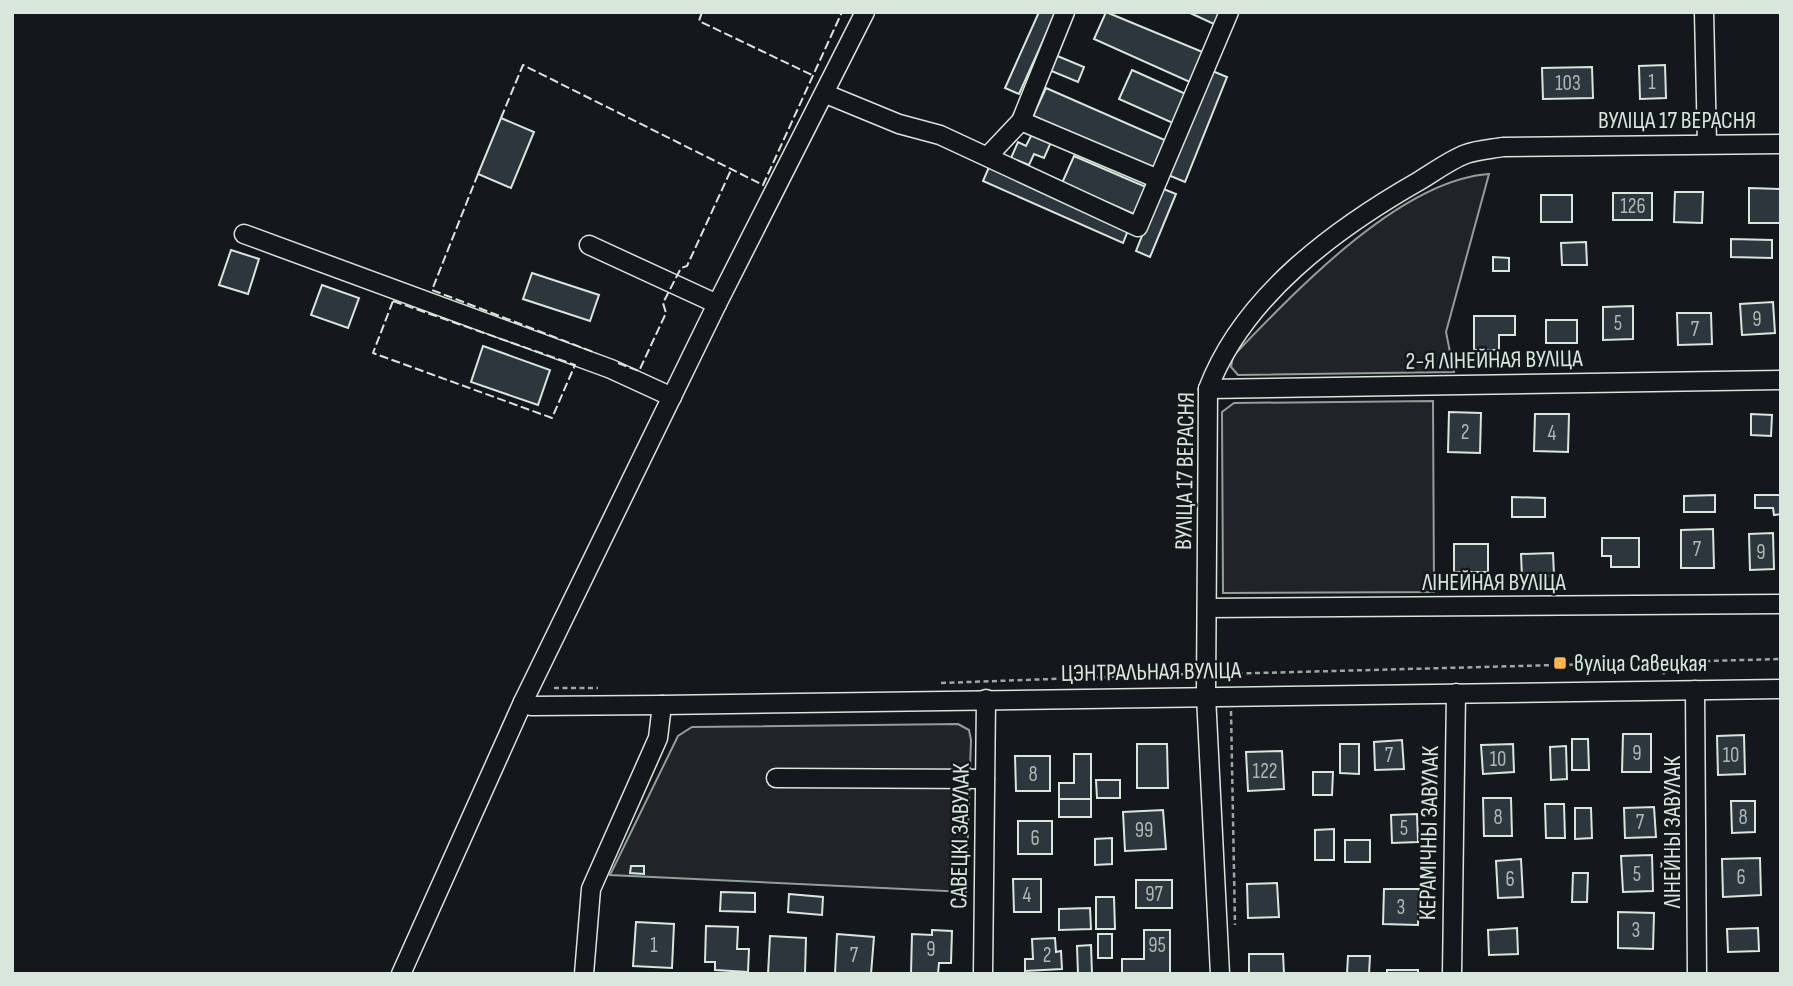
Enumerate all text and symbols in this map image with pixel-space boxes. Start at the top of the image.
house number: 1 [1648,70,1656,95]
house number: 103 [1555,71,1581,96]
street label: ВУЛІЦА 17 ВЕРАСНЯ [1598,106,1756,135]
house number: 126 [1620,194,1646,219]
house number: 9 [1752,307,1762,332]
house number: 5 [1614,311,1622,336]
house number: 7 [1691,317,1700,342]
street label: 2-Я ЛІНЕЙНАЯ ВУЛІЦА [1405,344,1584,376]
street label: ВУЛІЦА 17 ВЕРАСНЯ [1169,392,1201,550]
house number: 2 [1461,420,1469,445]
house number: 4 [1548,421,1557,446]
house number: 7 [1693,537,1702,562]
house number: 9 [1756,540,1766,565]
street label: ЛІНЕЙНАЯ ВУЛІЦА [1421,568,1567,597]
place label: вуліца Савецкая [1574,649,1707,678]
marker: вуліца Савецкая [1552,655,1568,671]
street label: ЦЭНТРАЛЬНАЯ ВУЛІЦА [1061,656,1242,688]
house number: 9 [1632,741,1642,766]
house number: 7 [1385,743,1394,768]
house number: 10 [1723,743,1739,768]
street label: КЕРАМІЧНЫ ЗАВУЛАК [1413,745,1445,920]
house number: 10 [1490,747,1506,772]
street label: ЛІНЕЙНЫ ЗАВУЛАК [1658,756,1687,909]
house number: 122 [1253,759,1277,784]
house number: 8 [1028,762,1038,787]
street label: САВЕЦКІ ЗАВУЛАК [944,763,976,909]
house number: 8 [1493,805,1503,830]
house number: 8 [1738,805,1748,830]
house number: 7 [1636,810,1645,835]
house number: 5 [1400,816,1408,841]
house number: 99 [1135,818,1153,843]
house number: 6 [1030,826,1040,851]
house number: 5 [1633,862,1641,887]
house number: 6 [1736,865,1746,890]
house number: 6 [1505,867,1515,892]
house number: 97 [1145,882,1163,907]
house number: 4 [1023,883,1032,908]
house number: 3 [1397,895,1405,920]
house number: 3 [1632,918,1640,943]
house number: 1 [650,933,658,958]
house number: 95 [1148,933,1166,958]
house number: 9 [926,937,936,962]
house number: 7 [850,943,859,968]
house number: 2 [1043,943,1051,968]

